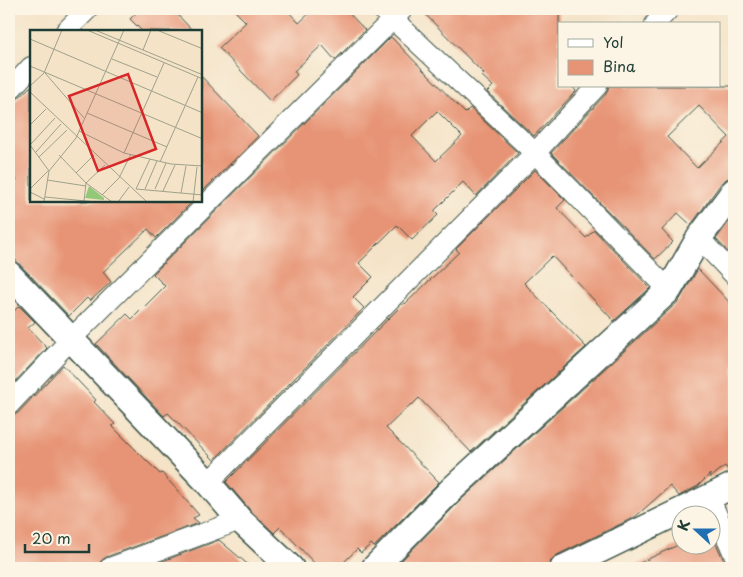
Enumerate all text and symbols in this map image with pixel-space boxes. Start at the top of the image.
legend [558,22,720,88]
inset map [30,30,202,202]
text: Yol [603,30,624,53]
text: Bina [603,54,636,77]
north arrow [670,504,720,554]
text: K [672,517,695,534]
scale bar [25,522,89,554]
text: 20 m [32,526,71,549]

